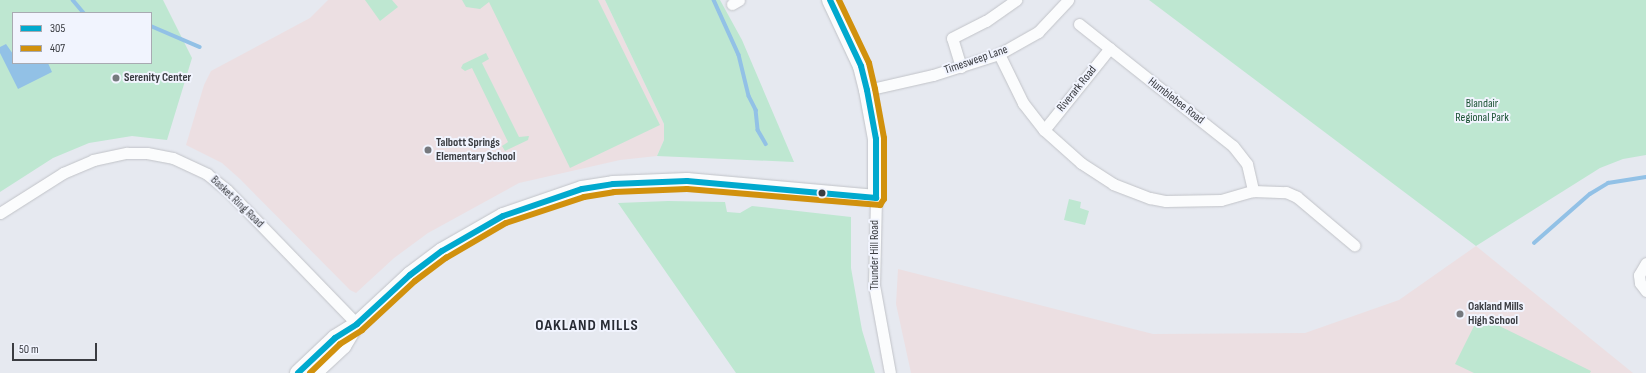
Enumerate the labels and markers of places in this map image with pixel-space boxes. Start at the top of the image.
place label: Serenity Center [124,71,191,85]
marker: Serenity Center [111,73,121,83]
place label: Talbott Springs Elementary School [436,136,516,164]
marker: Talbott Springs Elementary School [423,145,433,155]
unlabelled marker [817,188,827,198]
place label: Oakland Mills High School [1468,300,1523,328]
marker: Oakland Mills High School [1455,309,1465,319]

